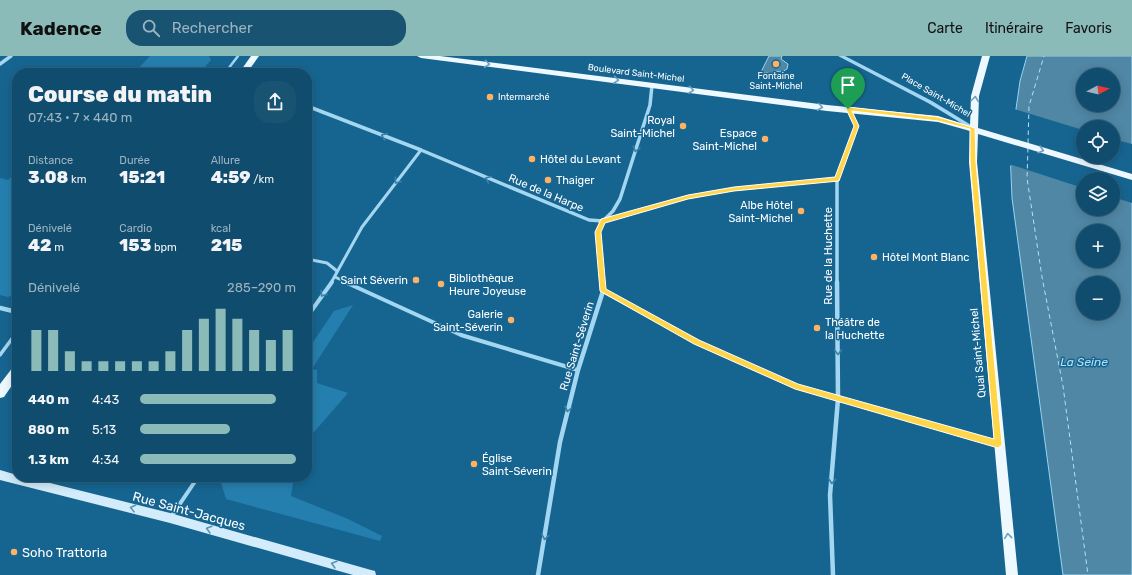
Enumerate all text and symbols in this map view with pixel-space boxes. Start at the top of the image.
search box [126,10,406,46]
text: Kadence [20,17,102,40]
icon: search [140,17,162,39]
text: Rechercher [172,19,253,37]
text: Carte [927,20,963,37]
text: Itinéraire [985,20,1043,37]
text: Favoris [1065,20,1112,37]
one-way arrow [484,59,490,68]
marker: Fontaine Saint-Michel [771,59,781,69]
street label: Boulevard Saint-Michel [587,62,685,84]
pin [831,68,865,109]
north arrow [1076,68,1120,112]
map controls [1076,68,1120,320]
place label: Fontaine Saint-Michel [750,71,802,91]
street label: Place Saint-Michel [900,71,972,119]
icon: arrive [837,74,859,96]
one-way arrow [613,75,619,84]
text: Course du matin [28,81,212,108]
button: share [254,81,296,123]
one-way arrow [688,85,694,94]
marker: Intermarché [485,92,495,102]
place label: Intermarché [498,92,550,102]
one-way arrow [970,96,979,102]
one-way arrow [817,102,823,111]
text: 07:43 · 7 × 440 m [28,110,132,125]
place label: Royal Saint-Michel [610,114,675,140]
button: locate [1076,120,1120,164]
marker: Royal Saint-Michel [678,121,688,131]
place label: Espace Saint-Michel [692,127,757,153]
one-way arrow [381,133,388,141]
marker: Espace Saint-Michel [760,134,770,144]
one-way arrow [632,145,641,152]
one-way arrow [1037,145,1044,154]
place label: Hôtel du Levant [540,153,621,166]
text: Distance [28,154,73,167]
text: Durée [119,154,150,167]
text: Allure [211,154,240,167]
marker: Hôtel du Levant [527,154,537,164]
text: 3.08 [28,167,68,187]
text: 15:21 [119,167,165,187]
text: 4:59 [211,167,251,187]
street label: Rue de la Harpe [506,171,586,215]
button: layers [1076,172,1120,216]
text: km [68,173,86,186]
text: /km [251,173,274,186]
place label: Thaiger [556,174,595,187]
one-way arrow [485,175,492,183]
marker: Thaiger [543,175,553,185]
one-way arrow [395,177,402,184]
place label: Albe Hôtel Saint-Michel [728,199,793,225]
marker: Albe Hôtel Saint-Michel [796,206,806,216]
street label: Rue de la Huchette [822,207,835,305]
text: Dénivelé [28,222,72,235]
text: Cardio [119,222,152,235]
text: kcal [211,222,231,235]
button: + [1076,224,1120,268]
text: 42 [28,235,52,255]
text: 153 [119,235,151,255]
text: 215 [211,235,242,255]
text: m [52,241,64,254]
text: bpm [151,241,177,254]
place label: Hôtel Mont Blanc [882,251,969,264]
marker: Hôtel Mont Blanc [869,252,879,262]
place label: Bibliothèque Heure Joyeuse [449,272,526,298]
place label: Saint Séverin [340,274,408,287]
marker: Saint Séverin [411,275,421,285]
button: − [1076,276,1120,320]
marker: Bibliothèque Heure Joyeuse [436,279,446,289]
text: Dénivelé [28,280,80,295]
text: 285–290 m [227,280,296,295]
one-way arrow [321,290,328,297]
street label: Rue Saint-Séverin [557,300,597,392]
place label: Galerie Saint-Séverin [433,308,503,334]
street label: Quai Saint-Michel [968,308,988,398]
marker: Galerie Saint-Séverin [506,315,516,325]
place label: Théâtre de la Huchette [825,316,885,342]
marker: Théâtre de la Huchette [812,323,822,333]
one-way arrow [834,349,842,355]
water label: La Seine [1060,355,1108,369]
text: 440 m [28,392,69,407]
text: 4:43 [92,392,119,407]
one-way arrow [564,405,573,412]
text: 880 m [28,422,69,437]
text: 5:13 [92,422,116,437]
text: 1.3 km [28,452,69,467]
text: 4:34 [92,452,119,467]
place label: Église Saint-Séverin [482,452,552,478]
marker: Église Saint-Séverin [469,459,479,469]
one-way arrow [827,478,836,484]
street label: Rue Saint-Jacques [131,489,247,533]
one-way arrow [129,505,136,513]
one-way arrow [205,525,212,534]
one-way arrow [1004,533,1013,539]
one-way arrow [541,534,550,540]
place label: Soho Trattoria [22,545,107,560]
marker: Soho Trattoria [9,547,19,557]
one-way arrow [330,560,337,569]

